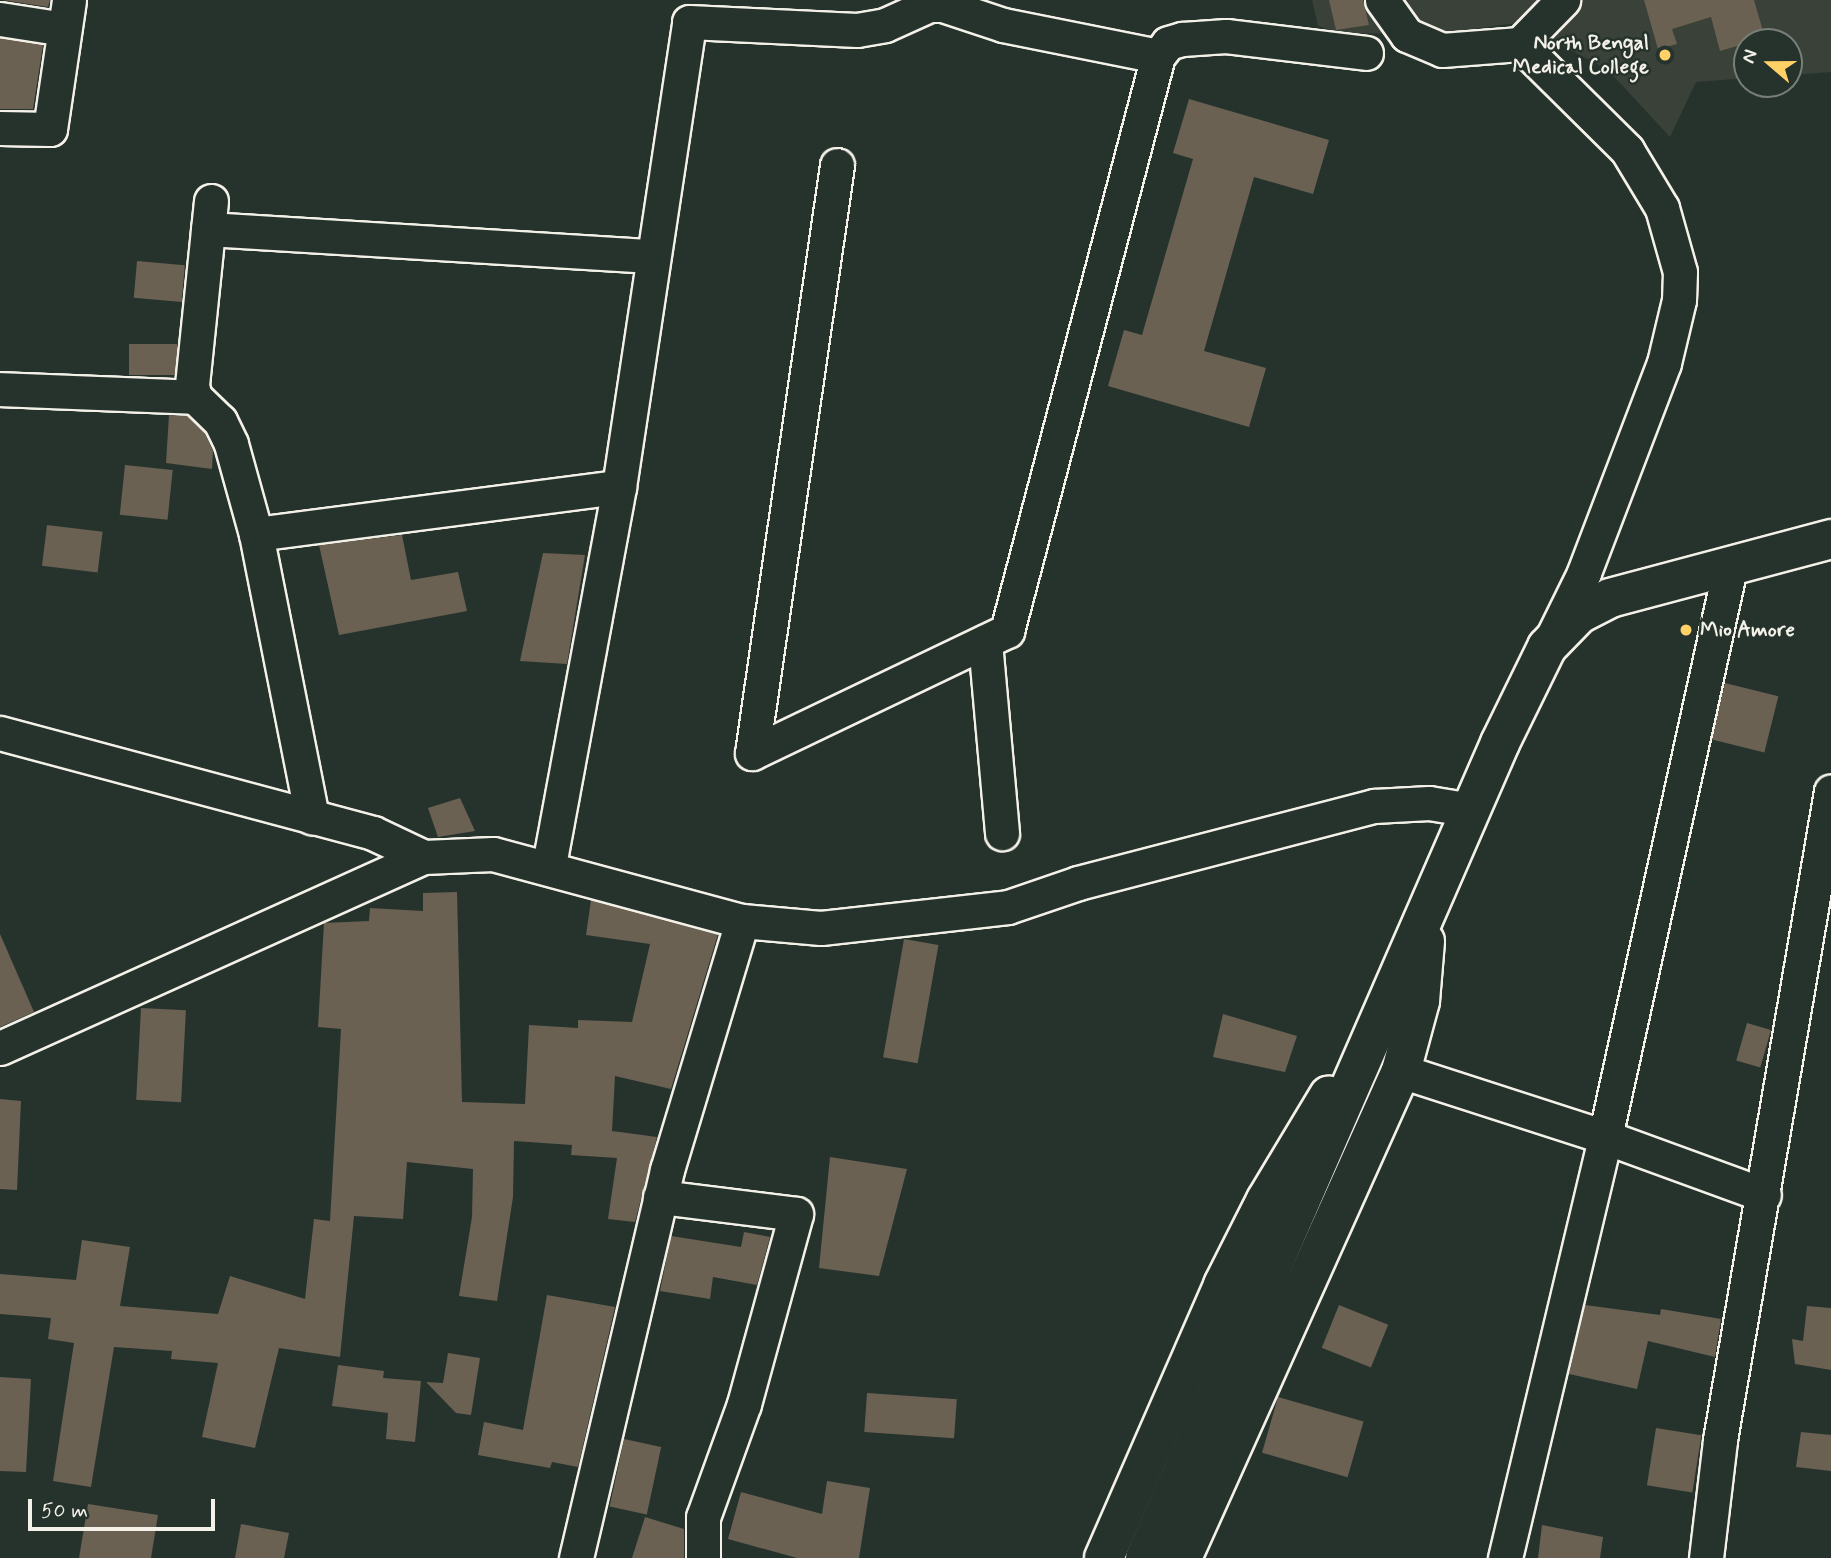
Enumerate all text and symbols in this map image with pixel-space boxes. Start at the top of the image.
north arrow [1733,28,1803,98]
place label: North Bengal Medical College [1511,30,1649,80]
marker: North Bengal Medical College [1655,45,1675,65]
text: N [1736,46,1764,67]
place label: Mio Amore [1700,617,1794,643]
marker: Mio Amore [1678,622,1694,638]
scale bar [32,1484,219,1528]
text: 50 m [41,1497,88,1525]

